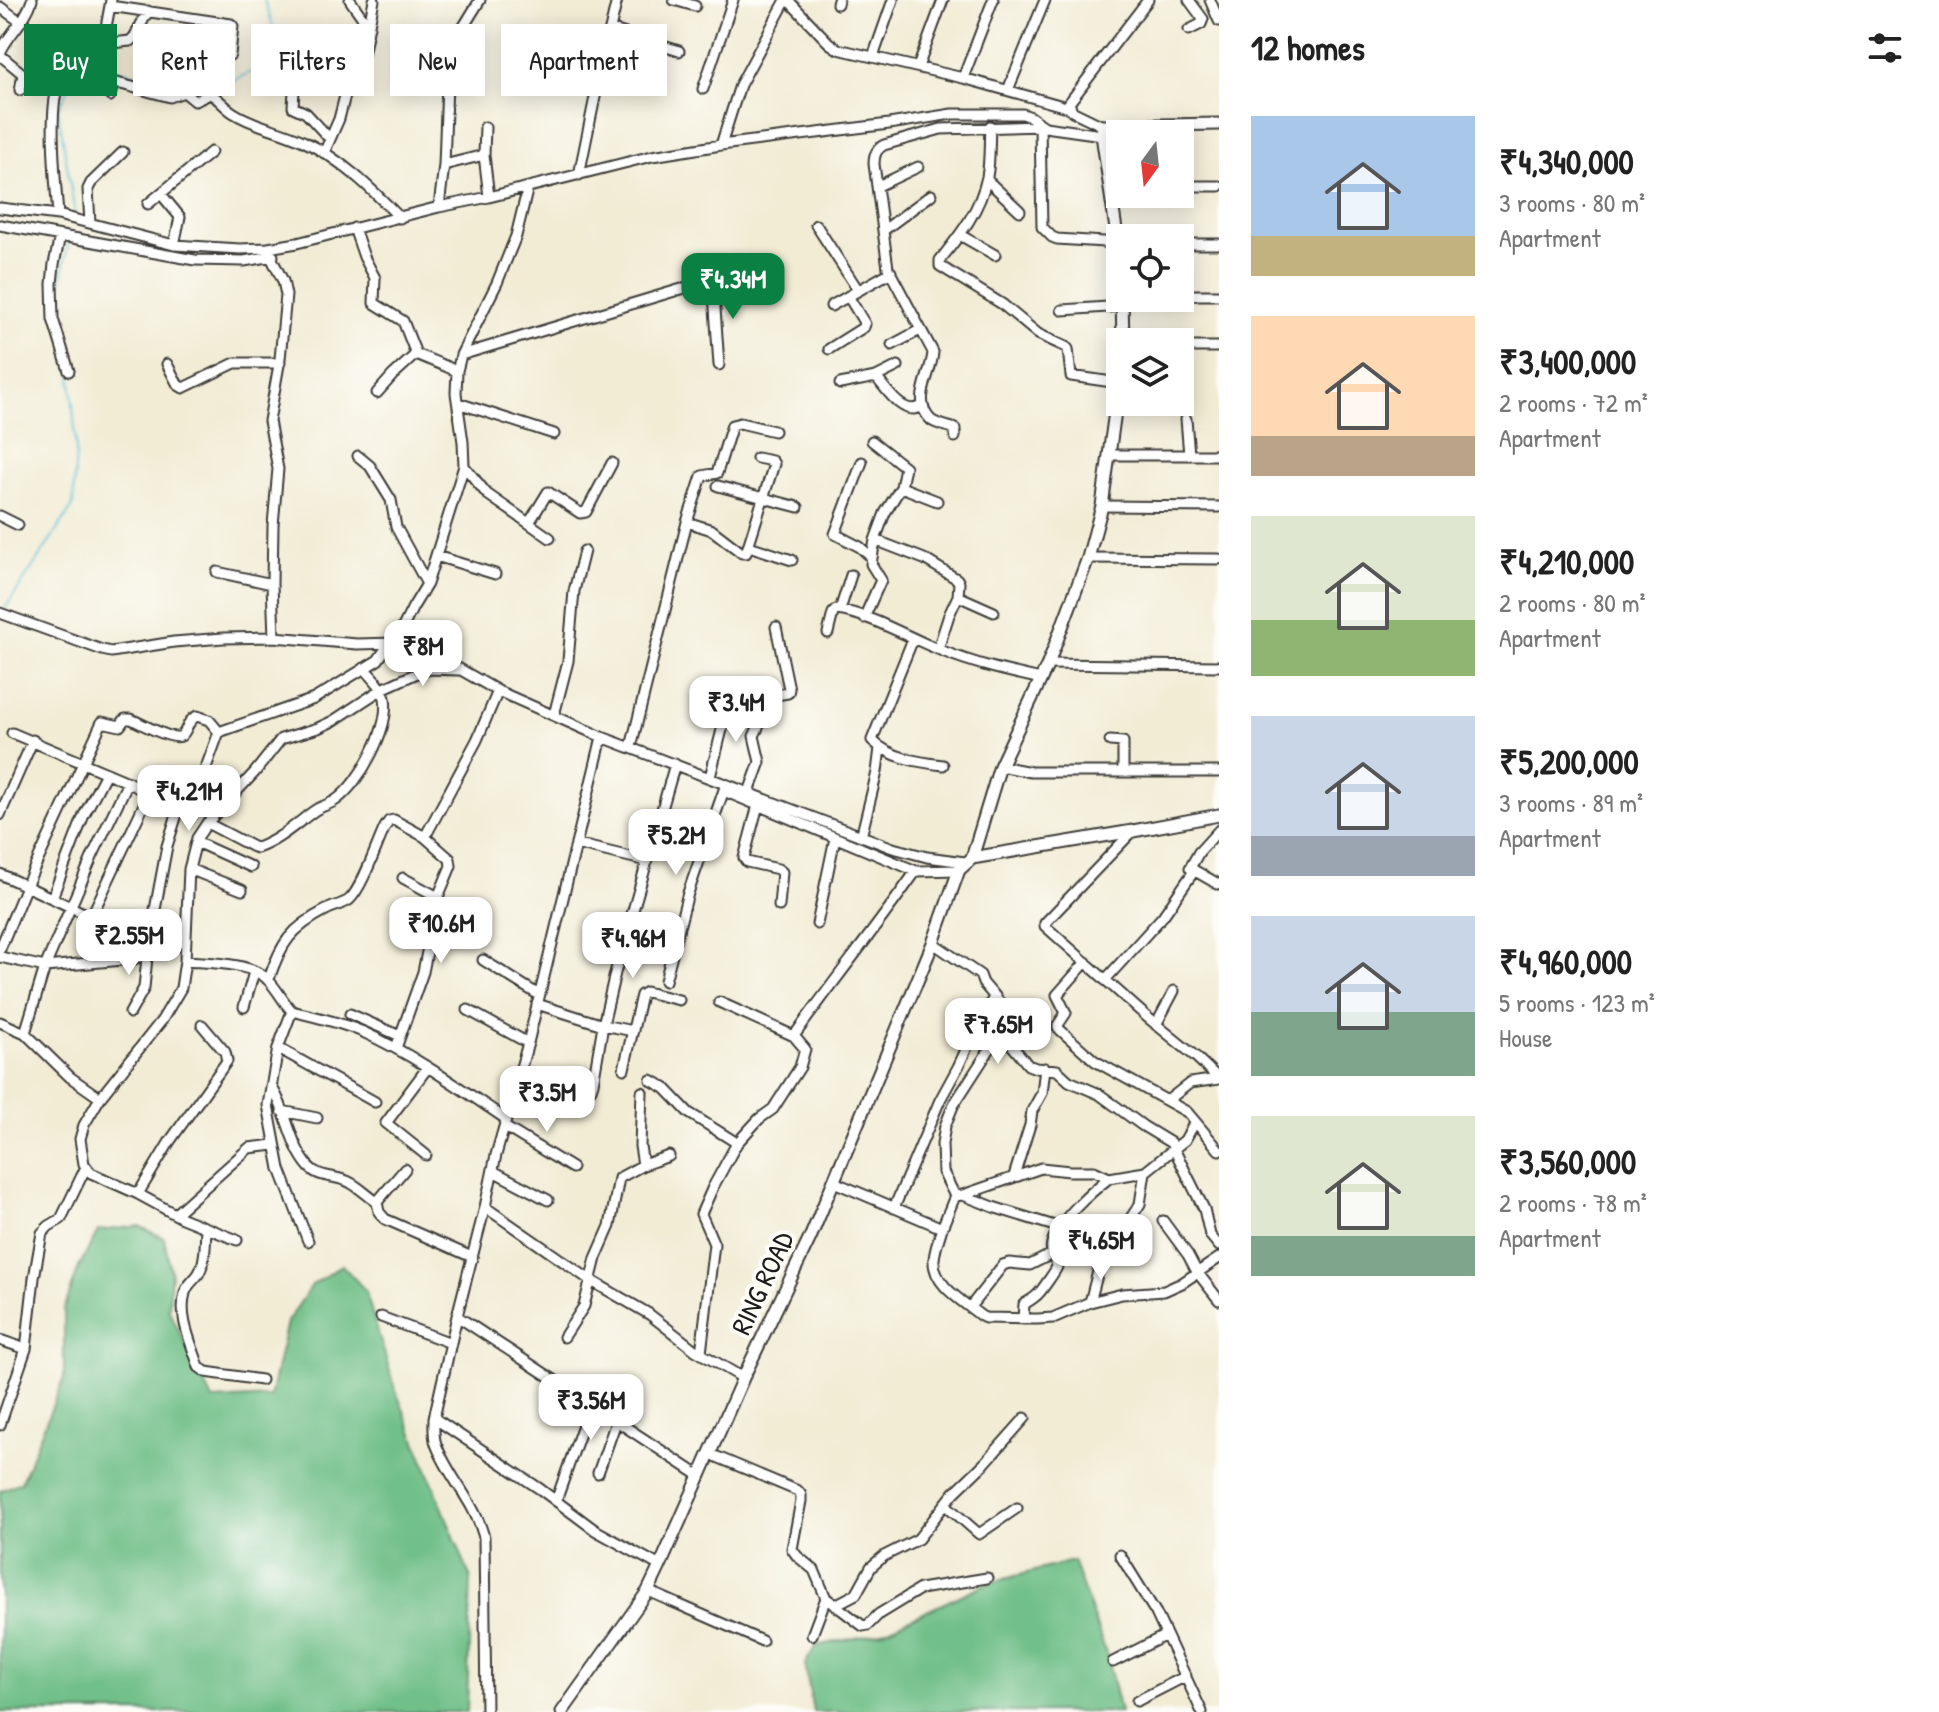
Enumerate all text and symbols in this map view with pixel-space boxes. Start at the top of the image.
chip: Buy [24,24,117,96]
chip: Rent [133,24,235,96]
chip: Filters [251,24,374,96]
chip: New [390,24,485,96]
chip: Apartment [501,24,667,96]
text: 12 homes [1251,25,1365,71]
icon: filters [1863,26,1907,70]
north arrow [1106,120,1194,208]
map controls [1106,120,1194,416]
text: ₹4,340,000 [1499,139,1634,185]
icon: home [1315,148,1411,244]
text: 3 rooms · 80 m² [1499,185,1645,220]
text: Apartment [1499,220,1601,255]
button: locate [1106,224,1194,312]
pin: ₹4.34M [668,253,798,321]
text: ₹4.34M [699,261,767,296]
button: layers [1106,328,1194,416]
text: ₹3,400,000 [1499,339,1636,385]
icon: home [1315,348,1411,444]
text: 2 rooms · 72 m² [1499,385,1648,420]
text: Apartment [1499,420,1601,455]
text: ₹4,210,000 [1499,539,1634,585]
icon: home [1315,548,1411,644]
text: 2 rooms · 80 m² [1499,585,1646,620]
pin: ₹8M [384,620,462,688]
text: Apartment [1499,620,1601,655]
text: ₹8M [402,628,444,663]
pin: ₹3.4M [680,676,792,744]
text: ₹3.4M [707,684,765,719]
text: ₹5,200,000 [1499,739,1639,785]
icon: home [1315,748,1411,844]
pin: ₹4.21M [124,765,254,833]
text: ₹4.21M [155,773,223,808]
text: 3 rooms · 89 m² [1499,785,1643,820]
pin: ₹5.2M [620,809,732,877]
text: ₹5.2M [646,817,706,852]
text: Apartment [1499,820,1601,855]
pin: ₹10.6M [376,897,506,965]
text: ₹10.6M [407,905,475,940]
pin: ₹2.55M [64,909,194,977]
pin: ₹4.96M [568,912,698,980]
text: ₹2.55M [94,917,164,952]
text: ₹4.96M [600,920,666,955]
text: ₹4,960,000 [1499,939,1632,985]
icon: home [1315,948,1411,1044]
text: 5 rooms · 123 m² [1499,985,1655,1020]
pin: ₹7.65M [933,998,1063,1066]
text: ₹7.65M [963,1006,1033,1041]
text: House [1499,1020,1552,1055]
pin: ₹3.5M [491,1066,603,1134]
text: ₹3.5M [518,1074,576,1109]
text: ₹3,560,000 [1499,1139,1636,1185]
icon: home [1315,1148,1411,1244]
text: 2 rooms · 78 m² [1499,1185,1647,1220]
pin: ₹4.65M [1036,1214,1166,1282]
text: Apartment [1499,1220,1601,1255]
text: ₹4.65M [1067,1222,1135,1257]
street label: RING ROAD [722,1225,803,1341]
pin: ₹3.56M [526,1374,656,1442]
text: ₹3.56M [557,1382,625,1417]

